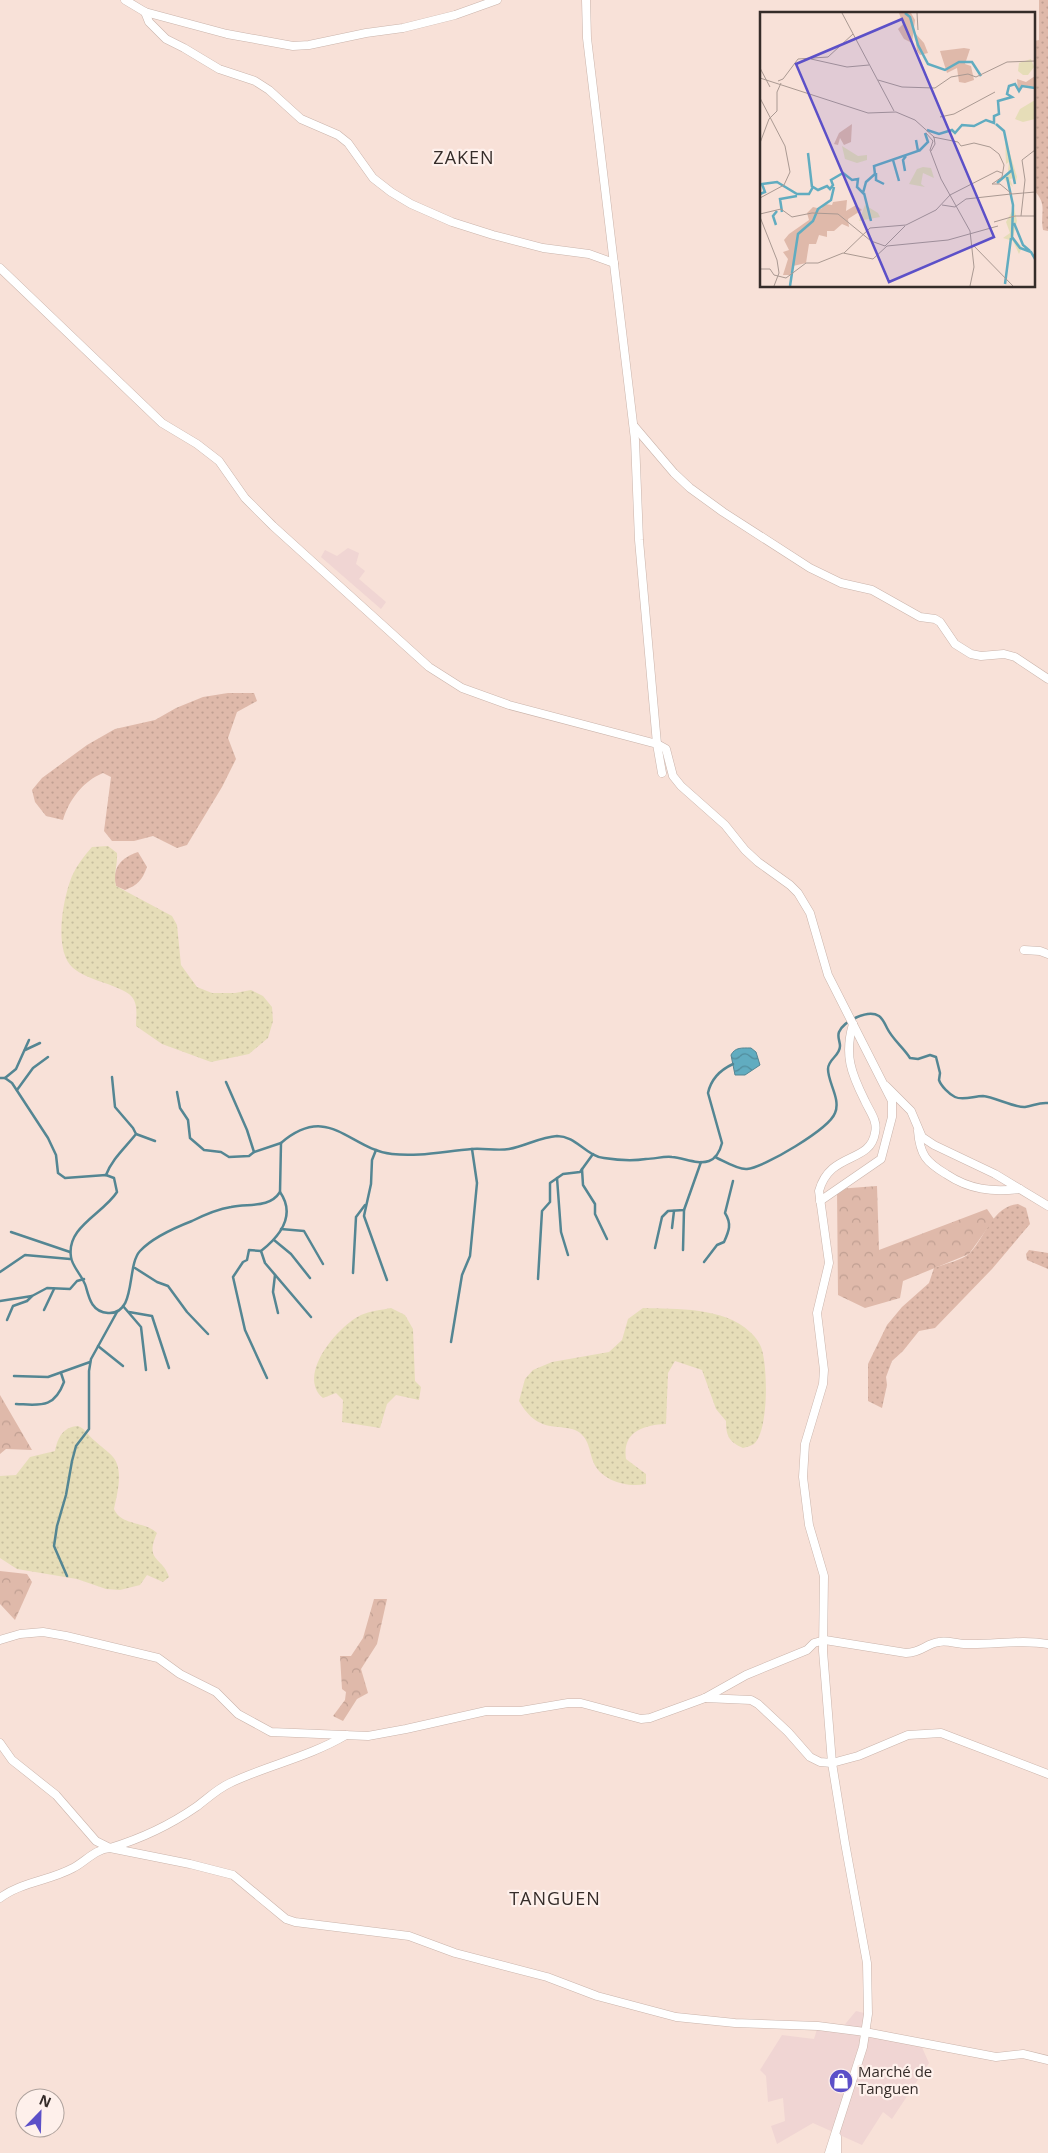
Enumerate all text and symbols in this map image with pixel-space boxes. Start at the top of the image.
inset map [760,12,1036,288]
district label: ZAKEN [433,145,495,169]
district label: TANGUEN [509,1886,601,1910]
place label: Marché de Tanguen [858,2061,932,2098]
shop icon: Marché de Tanguen [828,2068,854,2094]
north arrow [15,2088,65,2138]
text: N [36,2090,54,2112]

